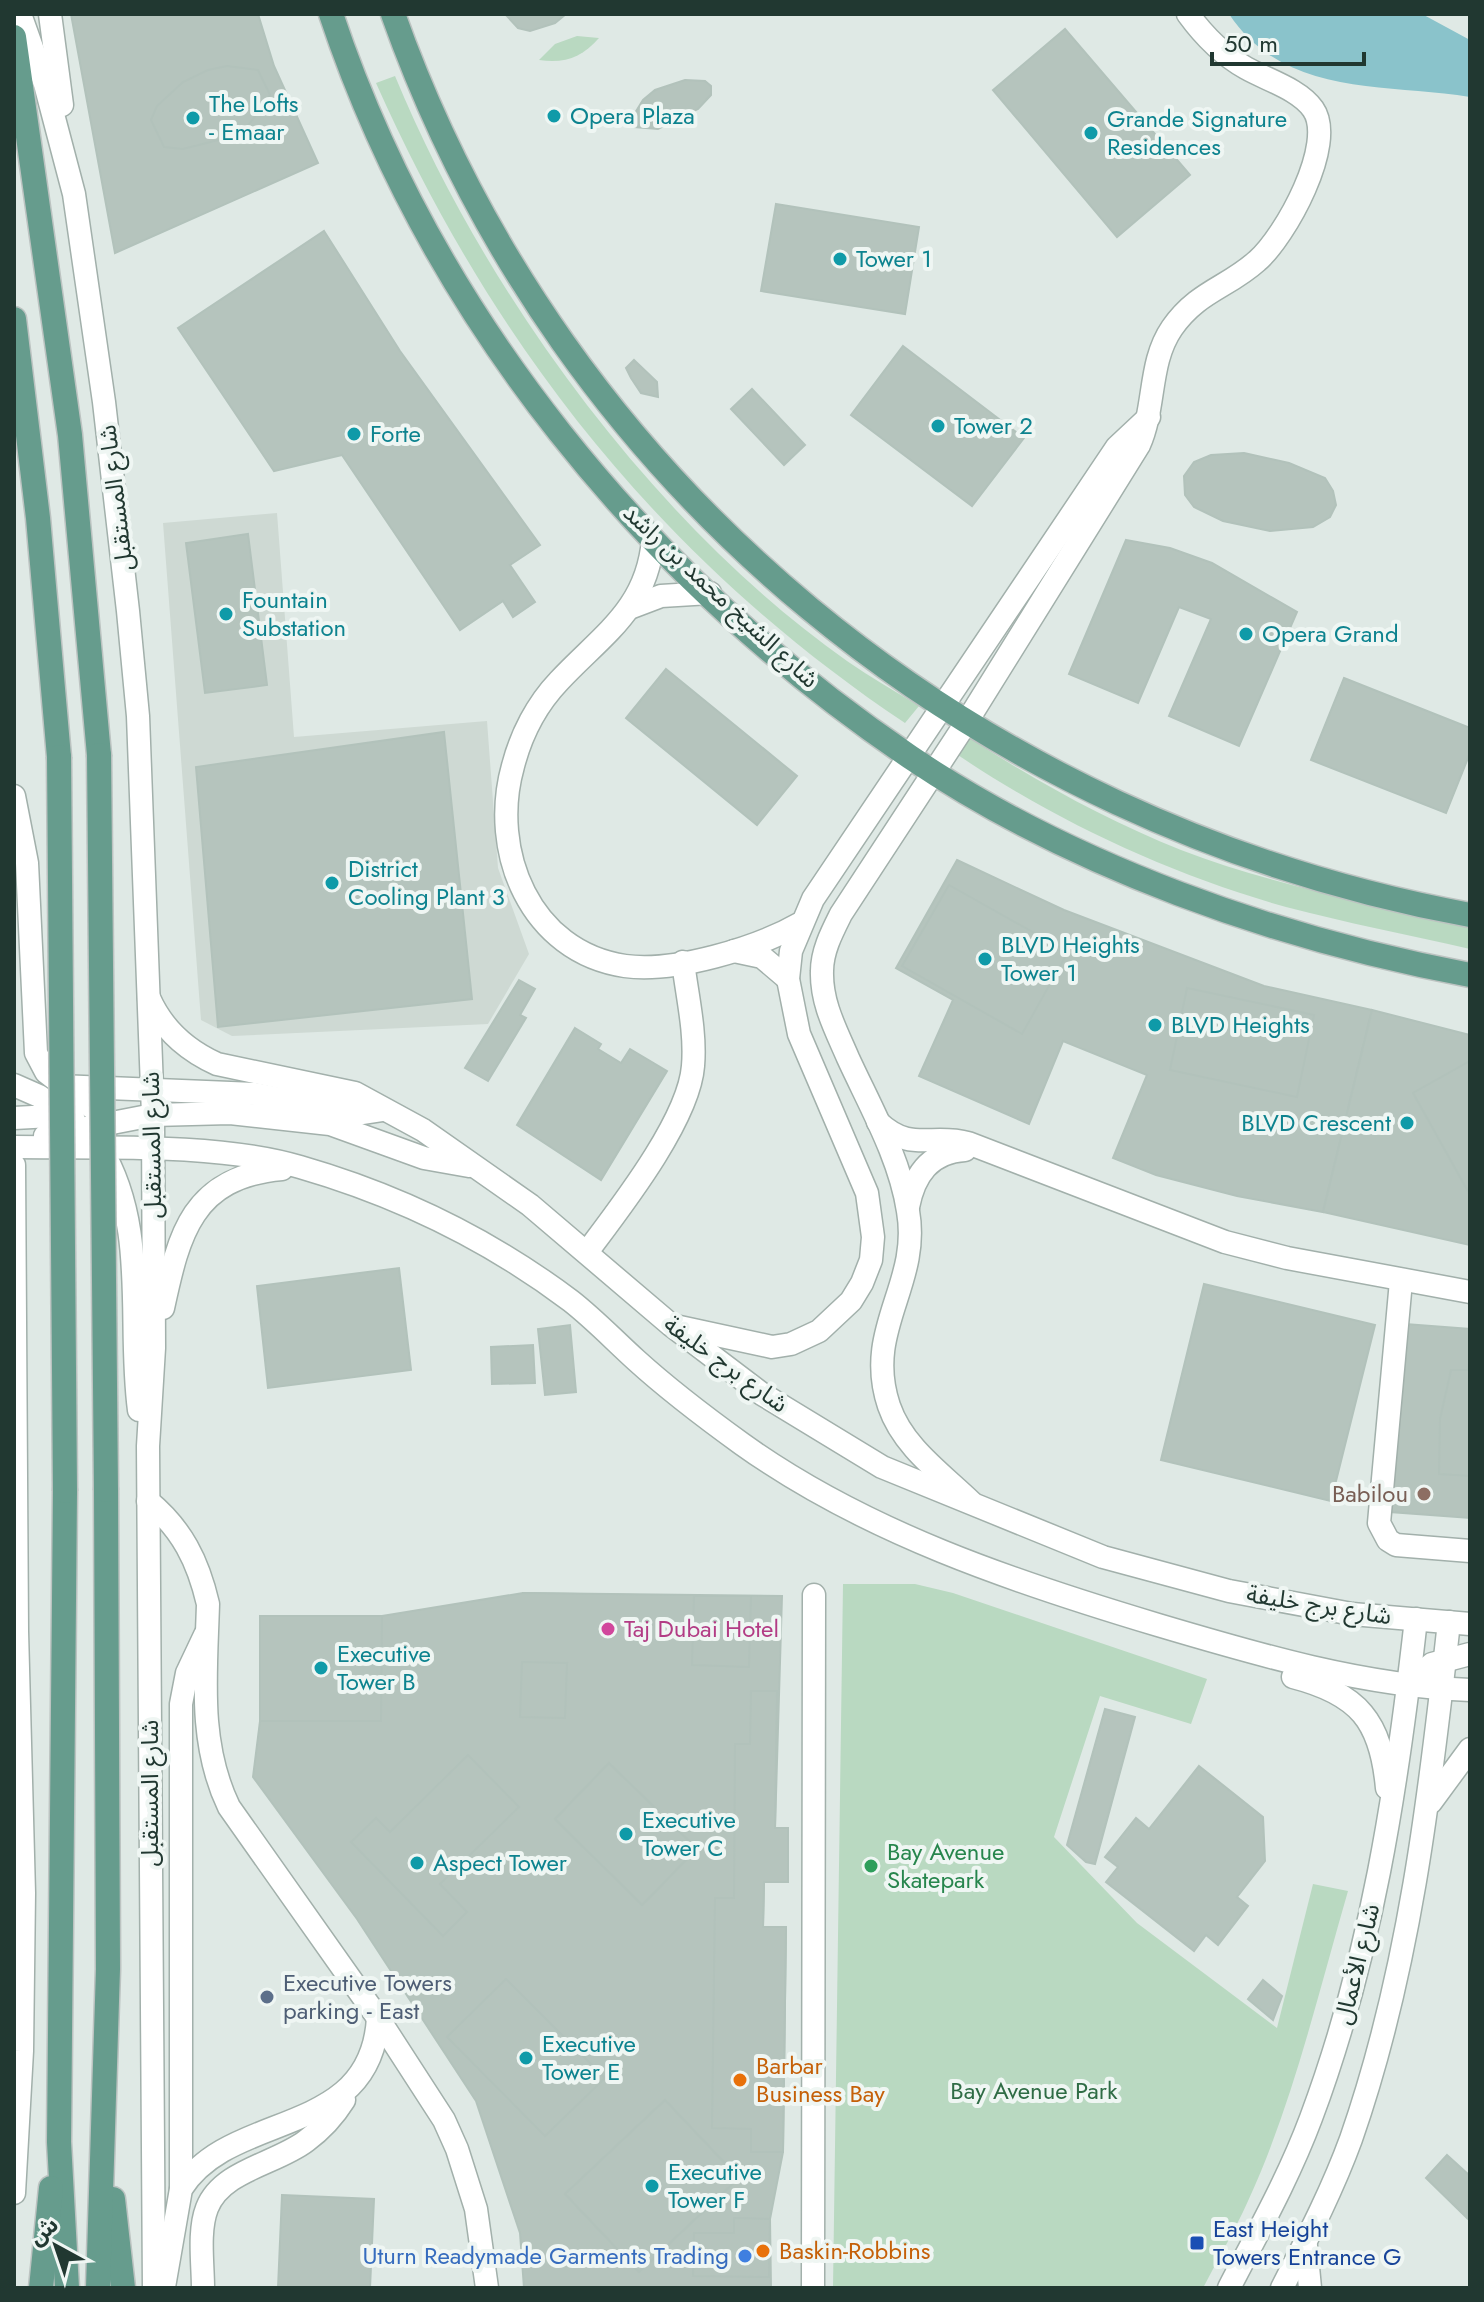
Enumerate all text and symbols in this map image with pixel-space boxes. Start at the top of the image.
scale bar [1212,16,1364,66]
text: 50 m [1224,26,1278,61]
place label: The Lofts - Emaar [209,86,299,149]
place label: Opera Plaza [570,98,695,133]
place label: Grande Signature Residences [1107,101,1287,164]
marker: Opera Plaza [545,107,563,125]
marker: The Lofts - Emaar [184,109,202,127]
marker: Grande Signature Residences [1082,124,1100,142]
place label: Tower 1 [856,241,932,276]
marker: Tower 1 [831,250,849,268]
place label: Tower 2 [954,408,1033,443]
place label: Forte [370,416,421,451]
marker: Tower 2 [929,417,947,435]
street label: شارع المستقبل [89,423,142,573]
marker: Forte [345,425,363,443]
street label: شارع الشيخ محمد بن راشد [616,495,827,696]
place label: Fountain Substation [242,582,346,645]
marker: Fountain Substation [217,605,235,623]
place label: Opera Grand [1262,616,1399,651]
marker: Opera Grand [1237,625,1255,643]
place label: District Cooling Plant 3 [348,851,505,914]
marker: District Cooling Plant 3 [323,874,341,892]
place label: BLVD Heights Tower 1 [1001,927,1140,990]
marker: BLVD Heights Tower 1 [976,950,994,968]
place label: BLVD Heights [1171,1007,1310,1042]
marker: BLVD Heights [1146,1016,1164,1034]
street label: شارع المستقبل [133,1071,170,1219]
place label: BLVD Crescent [1241,1105,1391,1140]
marker: BLVD Crescent [1398,1114,1416,1132]
street label: شارع برج خليفة [657,1306,796,1421]
place label: Babilou [1332,1476,1408,1511]
marker: Babilou [1415,1485,1433,1503]
street label: شارع برج خليفة [1244,1576,1394,1633]
place label: Taj Dubai Hotel [624,1611,779,1646]
marker: Taj Dubai Hotel [599,1620,617,1638]
place label: Executive Tower B [337,1636,431,1699]
marker: Executive Tower B [312,1659,330,1677]
street label: شارع المستقبل [132,1720,167,1866]
place label: Executive Tower C [642,1802,736,1865]
marker: Executive Tower C [617,1825,635,1843]
place label: Bay Avenue Skatepark [887,1834,1004,1897]
place label: Aspect Tower [433,1845,568,1880]
marker: Aspect Tower [408,1854,426,1872]
marker: Bay Avenue Skatepark [862,1857,880,1875]
street label: شارع الأعمال [1325,1900,1388,2028]
place label: Executive Towers parking - East [283,1965,452,2028]
marker: Executive Towers parking - East [258,1988,276,2006]
place label: Executive Tower E [542,2026,636,2089]
place label: Barbar Business Bay [756,2048,885,2111]
marker: Executive Tower E [517,2049,535,2067]
marker: Barbar Business Bay [731,2071,749,2089]
park label: Bay Avenue Park [950,2073,1118,2108]
place label: Executive Tower F [668,2154,762,2217]
marker: Executive Tower F [643,2177,661,2195]
north arrow [16,2206,96,2286]
text: ش [21,2209,65,2253]
place label: East Height Towers Entrance G [1213,2211,1402,2274]
place label: Baskin-Robbins [779,2233,930,2268]
marker: East Height Towers Entrance G [1188,2234,1206,2252]
place label: Uturn Readymade Garments Trading [363,2238,729,2273]
marker: Baskin-Robbins [754,2242,772,2260]
marker: Uturn Readymade Garments Trading [736,2247,754,2265]

